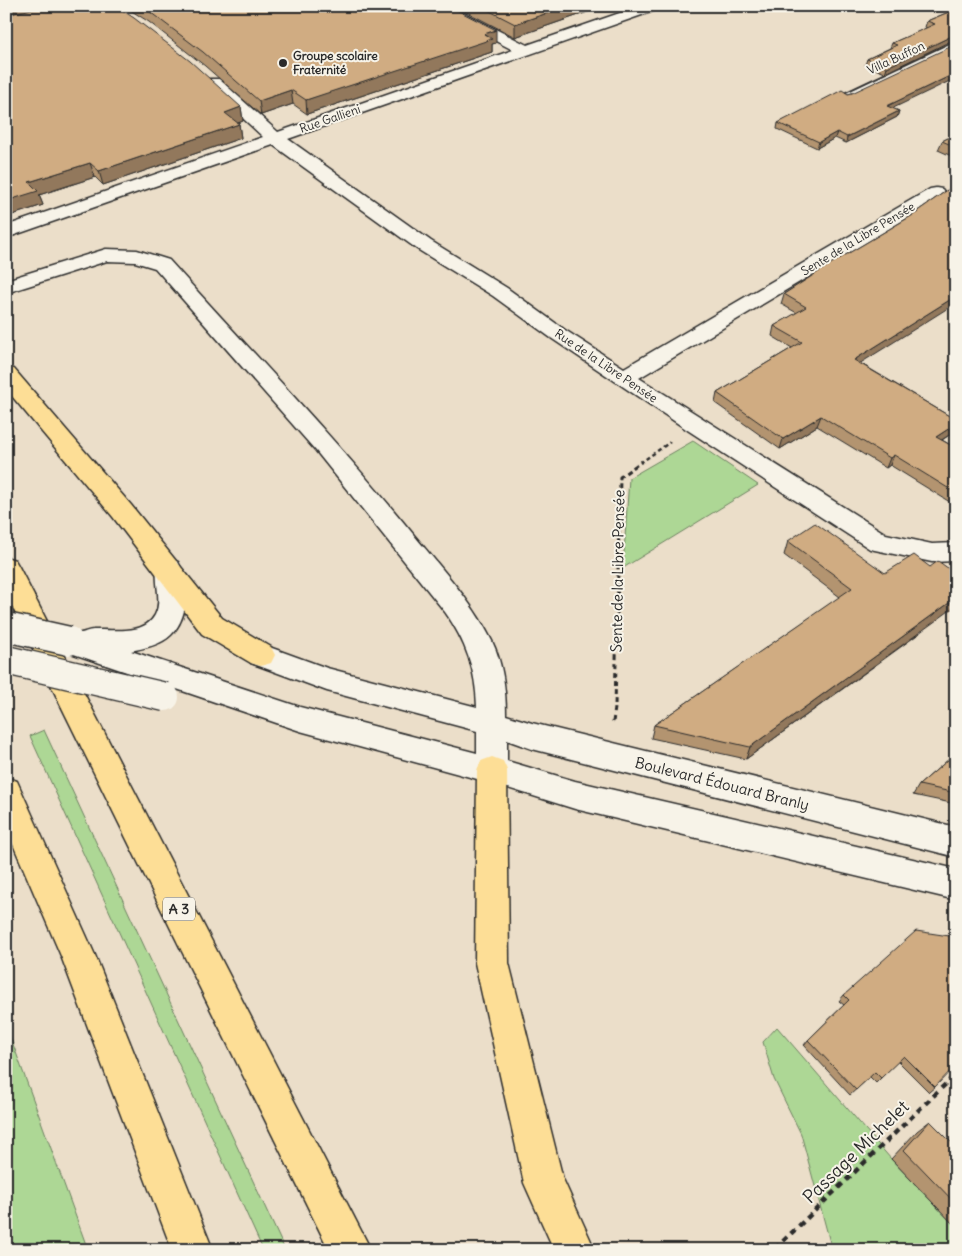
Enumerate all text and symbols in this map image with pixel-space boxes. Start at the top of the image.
street label: Villa Buffon [865,38,927,77]
place label: Groupe scolaire Fraternité [293,48,378,77]
marker: Groupe scolaire Fraternité [277,57,289,69]
street label: Rue Gallieni [297,101,362,136]
street label: Sente de la Libre Pensée [798,199,917,279]
street label: Rue de la Libre Pensée [552,326,661,406]
street label: Sente de la Libre Pensée [607,489,628,653]
street label: Boulevard Édouard Branly [633,753,811,814]
road number: A 3 [163,898,195,921]
street label: Passage Michelet [798,1095,914,1208]

